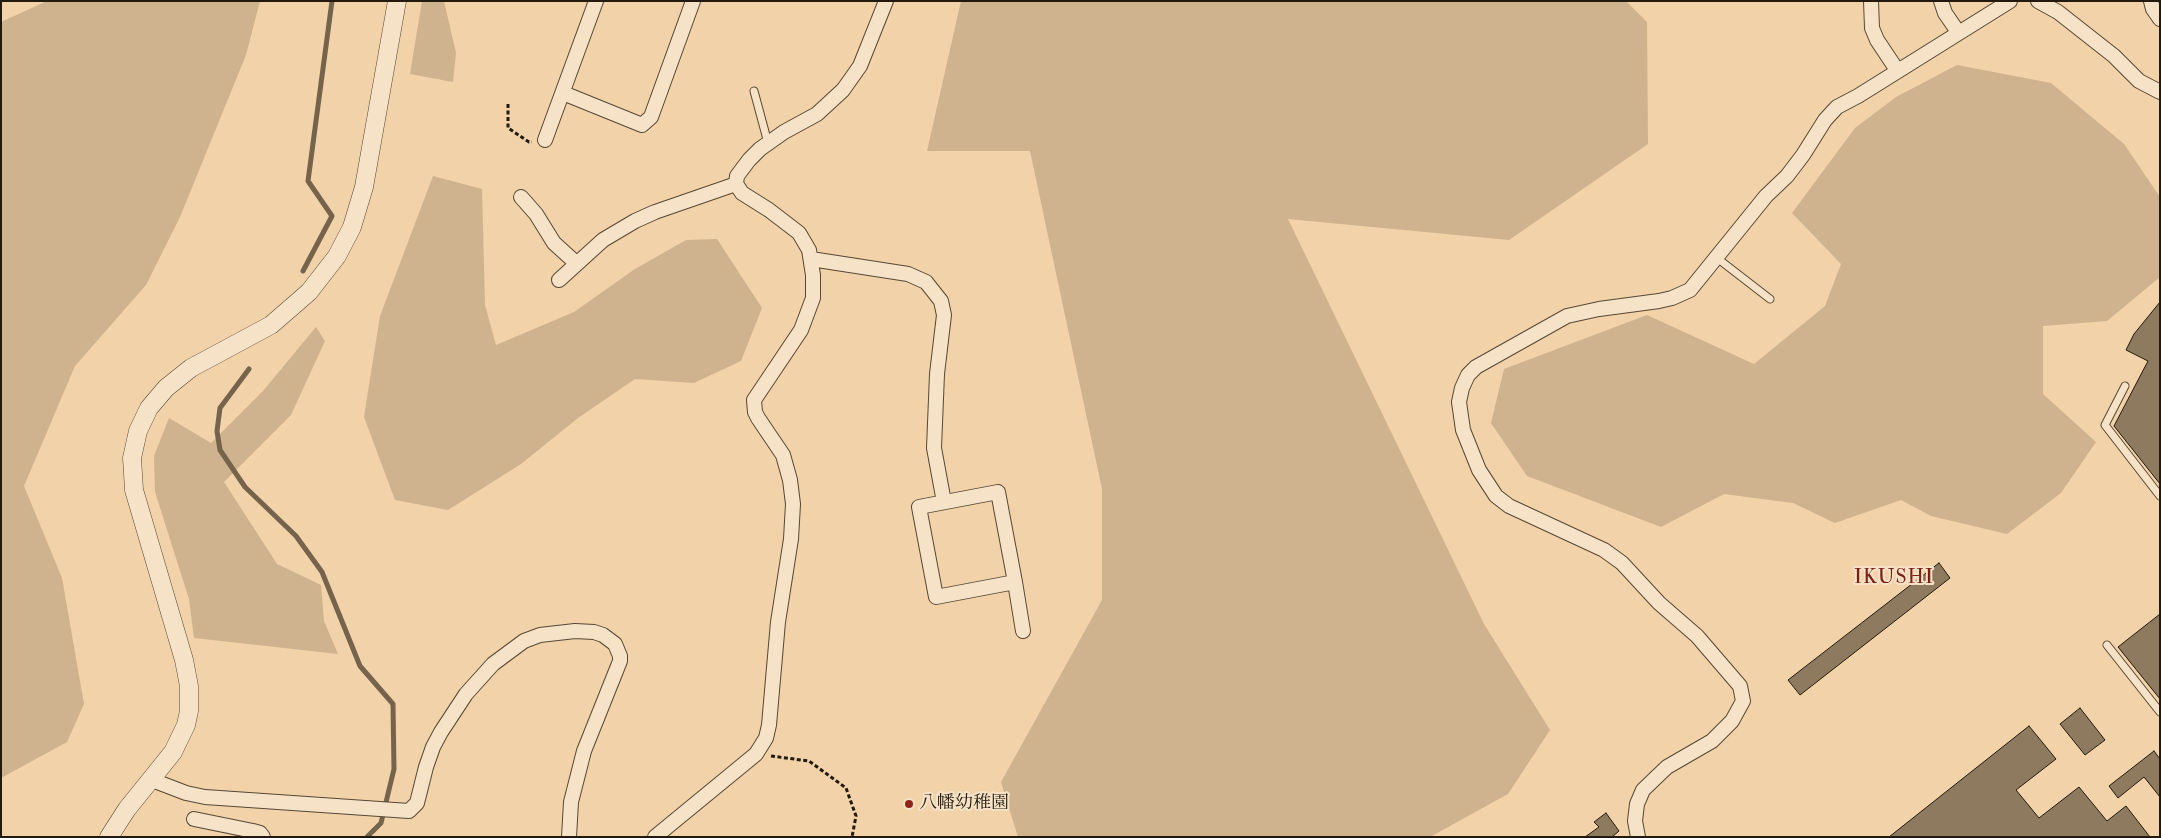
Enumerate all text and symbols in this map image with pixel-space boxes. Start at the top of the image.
district label: IKUSHI [1853,567,1935,591]
place label: 八幡幼稚園 [919,793,1009,815]
marker: 八幡幼稚園 [903,798,915,810]

